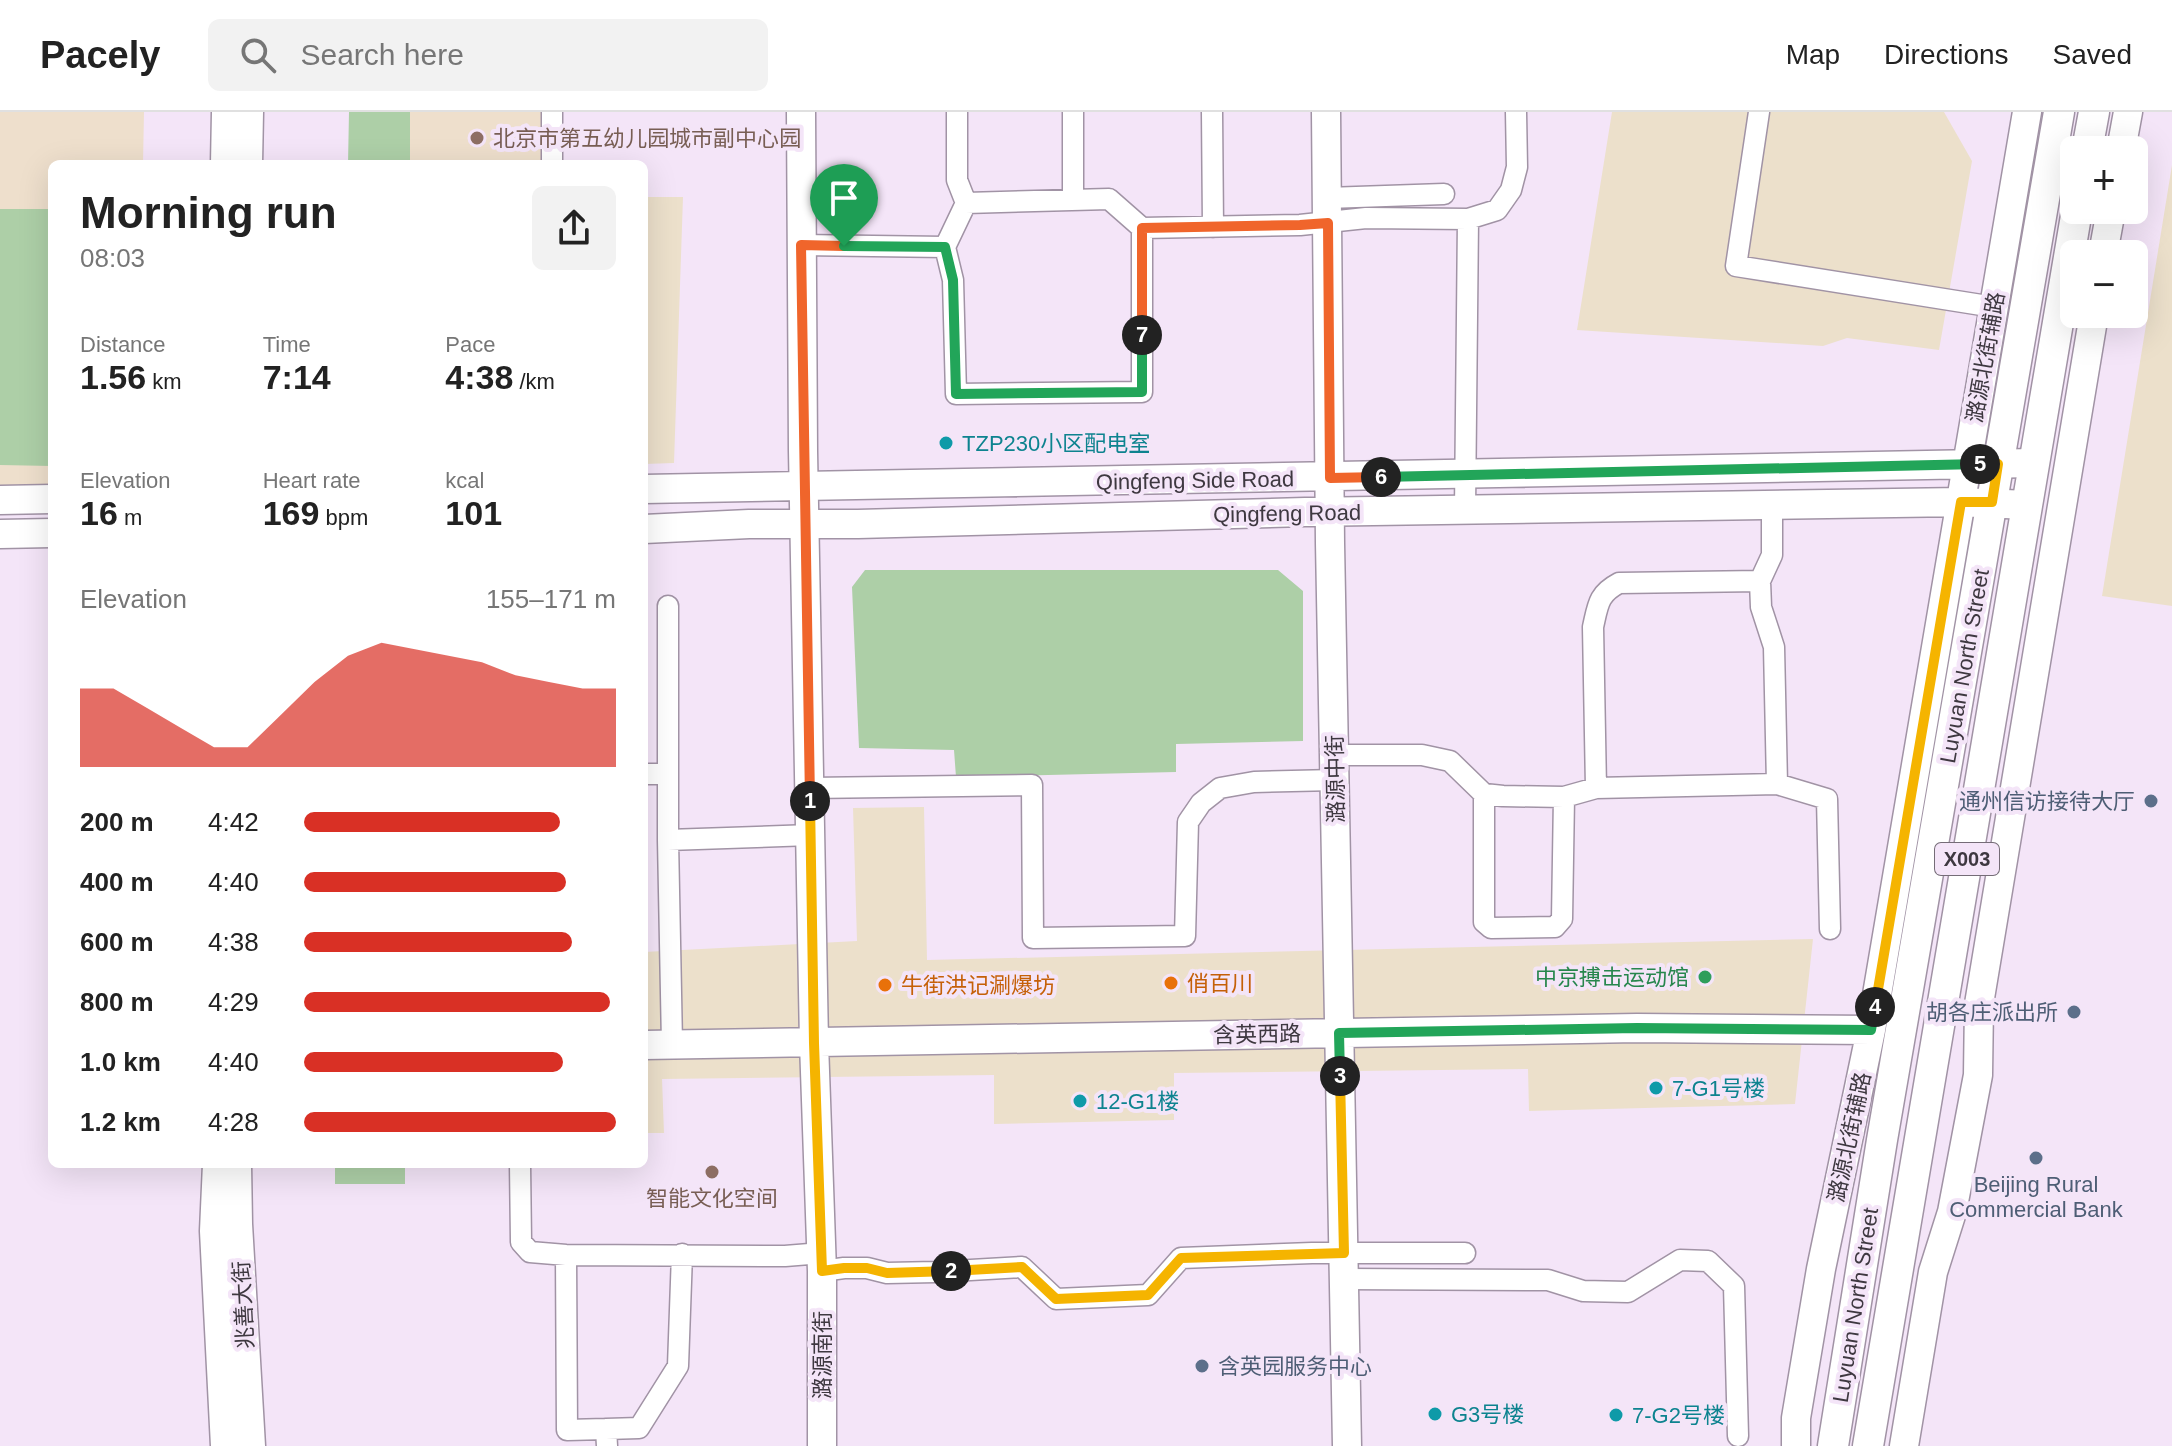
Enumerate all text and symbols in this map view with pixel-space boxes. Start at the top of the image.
search box [208,19,768,91]
icon: search [236,33,280,77]
text: Pacely [40,34,160,76]
text: Search here [300,38,464,71]
text: Map [1786,39,1840,70]
text: Directions [1884,39,2009,70]
text: Saved [2053,39,2132,70]
place label: 北京市第五幼儿园城市副中心园 [493,126,801,151]
marker: 北京市第五幼儿园城市副中心园 [468,129,486,147]
map controls [2060,136,2148,328]
button: + [2060,136,2148,224]
pin [810,164,878,246]
icon: arrive [822,176,866,220]
button: share [532,186,616,270]
text: Morning run [80,188,337,237]
button: − [2060,240,2148,328]
text: 08:03 [80,243,145,273]
street label: 潞源北街辅路 [1962,290,2009,424]
pin: 7 [1122,315,1162,355]
text: 7 [1136,322,1148,347]
text: Distance [80,332,166,357]
text: Time [263,332,311,357]
text: Pace [445,332,495,357]
text: 1.56 [80,358,146,396]
text: 7:14 [263,358,331,396]
text: 4:38 [445,358,513,396]
text: km [146,369,182,394]
text: /km [513,369,555,394]
place label: TZP230小区配电室 [962,431,1150,456]
marker: TZP230小区配电室 [937,434,955,452]
pin: 5 [1960,444,2000,484]
text: 5 [1974,451,1986,476]
pin: 6 [1361,457,1401,497]
text: 6 [1375,464,1387,489]
street label: Qingfeng Side Road [1096,466,1294,495]
text: Elevation [80,468,171,493]
text: Heart rate [263,468,360,493]
text: kcal [445,468,484,493]
text: 16 [80,494,118,532]
text: 169 [263,494,319,532]
text: 101 [445,494,502,532]
street label: Qingfeng Road [1213,500,1361,527]
text: m [118,505,142,530]
text: bpm [319,505,368,530]
street label: Luyuan North Street [1935,567,1994,765]
text: Elevation [80,584,187,614]
text: 155–171 m [486,584,616,614]
street label: 潞源中街 [1322,735,1349,823]
pin: 1 [790,781,830,821]
text: 1 [804,788,816,813]
place label: 通州信访接待大厅 [1959,789,2135,814]
marker: 通州信访接待大厅 [2142,792,2160,810]
text: 200 m [80,807,154,837]
text: 4:42 [208,807,259,837]
road number: X003 [1935,843,1999,875]
text: 400 m [80,867,154,897]
text: 4:40 [208,867,259,897]
text: 600 m [80,927,154,957]
text: 4:38 [208,927,259,957]
place label: 中京搏击运动馆 [1535,965,1689,990]
marker: 中京搏击运动馆 [1696,968,1714,986]
place label: 俏百川 [1187,971,1253,996]
place label: 牛街洪记涮爆坊 [901,973,1055,998]
marker: 俏百川 [1162,974,1180,992]
marker: 牛街洪记涮爆坊 [876,976,894,994]
text: 800 m [80,987,154,1017]
text: 4:29 [208,987,259,1017]
pin: 4 [1855,987,1895,1027]
text: 4 [1869,994,1881,1019]
place label: 胡各庄派出所 [1926,1000,2058,1025]
marker: 胡各庄派出所 [2065,1003,2083,1021]
street label: 含英西路 [1213,1021,1301,1048]
text: 1.0 km [80,1047,161,1077]
text: 4:40 [208,1047,259,1077]
pin: 3 [1320,1056,1360,1096]
text: 3 [1334,1063,1346,1088]
street label: 潞源北街辅路 [1824,1070,1875,1204]
place label: 7-G1号楼 [1672,1076,1765,1101]
marker: 7-G1号楼 [1647,1079,1665,1097]
place label: 12-G1楼 [1096,1089,1179,1114]
marker: 12-G1楼 [1071,1092,1089,1110]
text: 1.2 km [80,1107,161,1137]
text: 4:28 [208,1107,259,1137]
marker: Beijing Rural Commercial Bank [2027,1149,2045,1167]
marker: 智能文化空间 [703,1163,721,1181]
place label: Beijing Rural Commercial Bank [1949,1172,2124,1222]
place label: 智能文化空间 [646,1186,778,1211]
street label: Luyuan North Street [1828,1206,1883,1404]
pin: 2 [931,1251,971,1291]
text: 2 [945,1258,957,1283]
street label: 兆善大街 [229,1260,258,1350]
street label: 潞源南街 [810,1311,835,1399]
place label: 含英园服务中心 [1218,1354,1372,1379]
marker: 含英园服务中心 [1193,1357,1211,1375]
place label: G3号楼 [1451,1402,1524,1427]
place label: 7-G2号楼 [1632,1403,1725,1428]
marker: G3号楼 [1426,1405,1444,1423]
marker: 7-G2号楼 [1607,1406,1625,1424]

